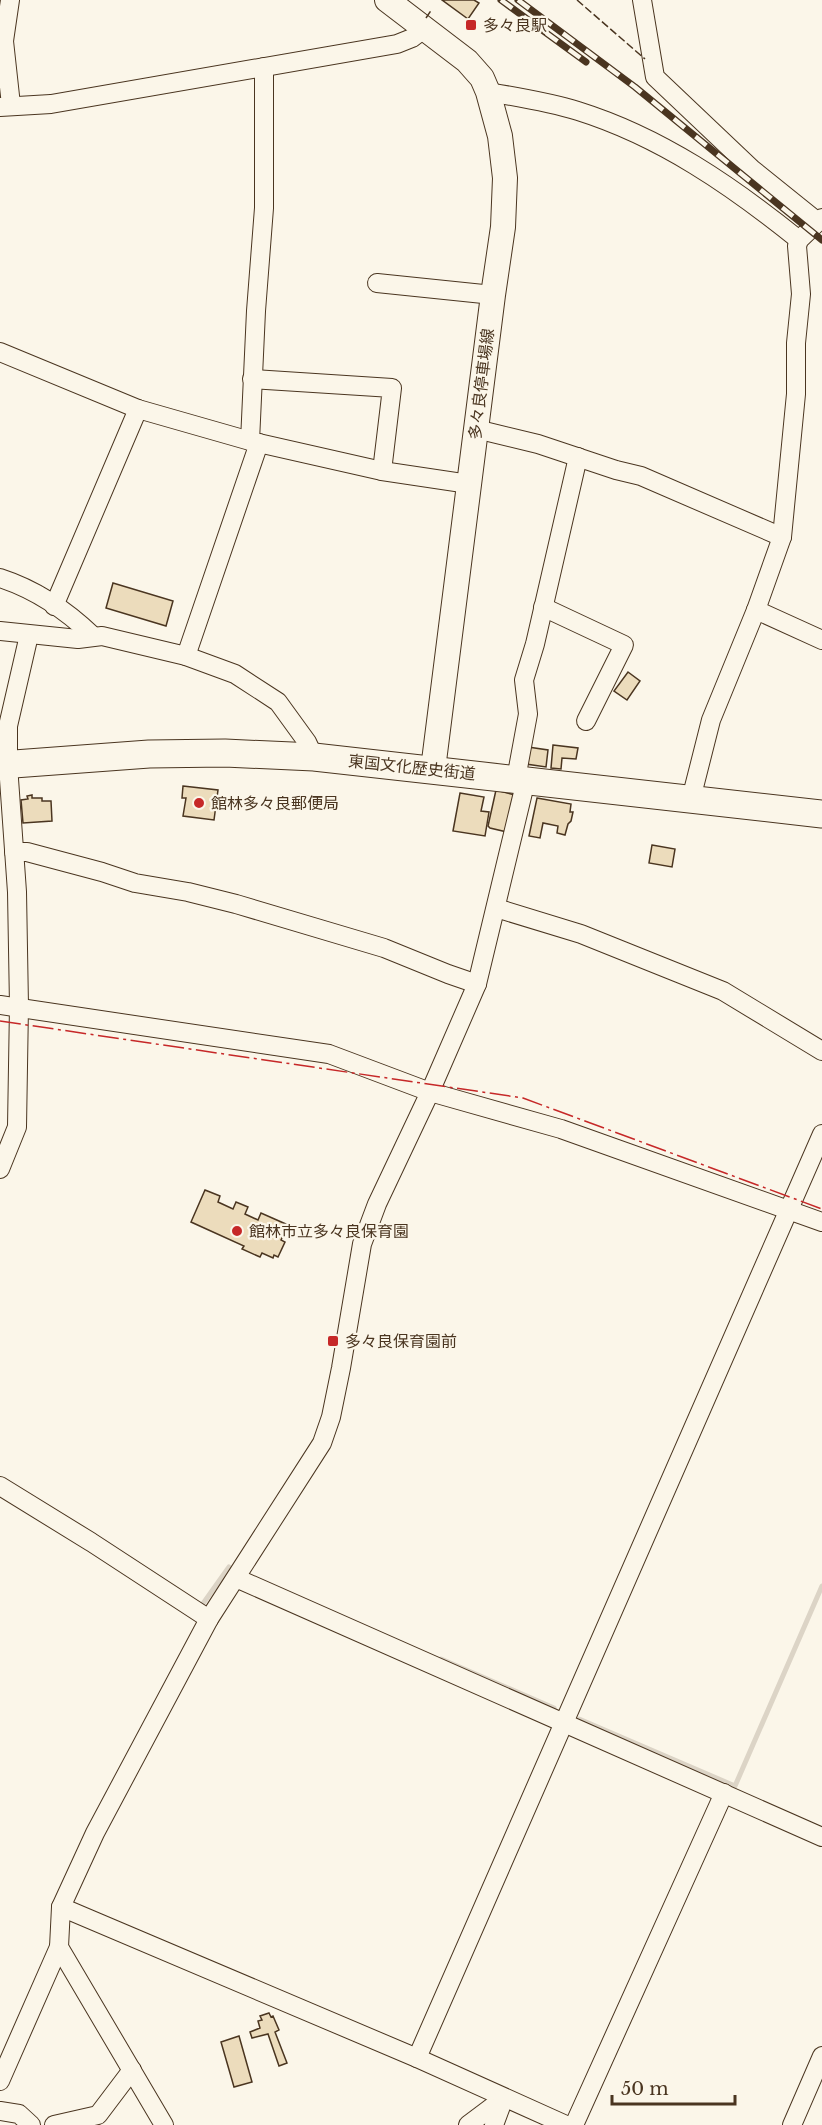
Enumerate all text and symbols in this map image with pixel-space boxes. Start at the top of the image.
place label: 多々良駅 [483,15,547,35]
marker: 多々良駅 [464,18,478,32]
street label: 多々良停車場線 [464,327,498,441]
street label: 東国文化歴史街道 [347,750,477,784]
place label: 館林多々良郵便局 [211,793,339,813]
marker: 館林多々良郵便局 [192,796,206,810]
place label: 館林市立多々良保育園 [249,1221,409,1241]
marker: 館林市立多々良保育園 [230,1224,244,1238]
place label: 多々良保育園前 [345,1331,457,1351]
marker: 多々良保育園前 [326,1334,340,1348]
scale bar [612,2068,735,2106]
text: 50 m [621,2078,669,2100]

